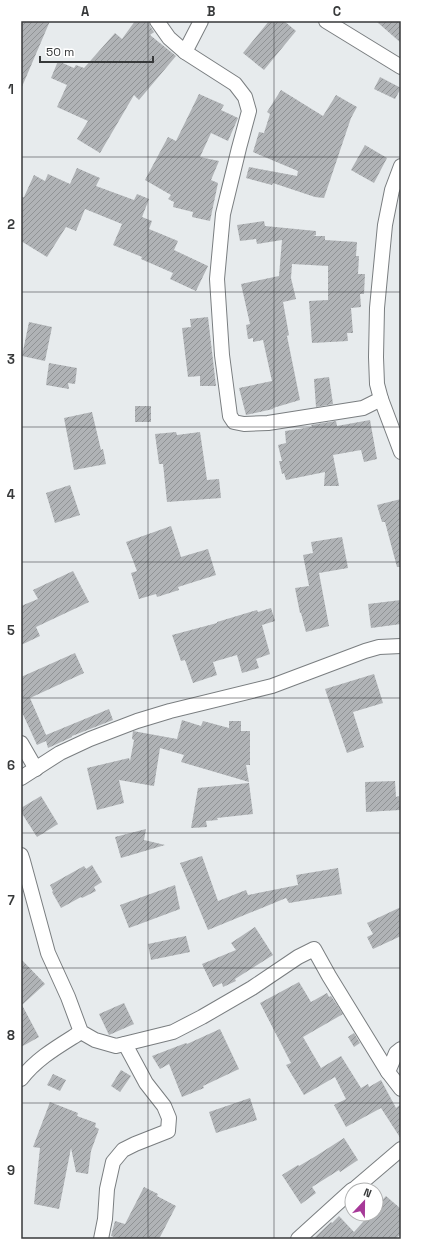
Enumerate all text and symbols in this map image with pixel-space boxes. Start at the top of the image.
text: A [81,3,90,20]
text: B [207,3,216,20]
text: C [333,3,341,20]
scale bar [40,38,153,64]
text: 50 m [46,44,74,60]
text: 1 [8,81,14,98]
text: 2 [7,216,15,233]
text: 3 [7,351,15,368]
text: 4 [7,486,15,503]
text: 5 [7,622,15,639]
text: 6 [7,757,15,774]
text: 7 [7,892,15,909]
text: 8 [7,1027,15,1044]
text: 9 [7,1162,15,1179]
north arrow [344,1182,384,1222]
text: N [362,1185,374,1201]

